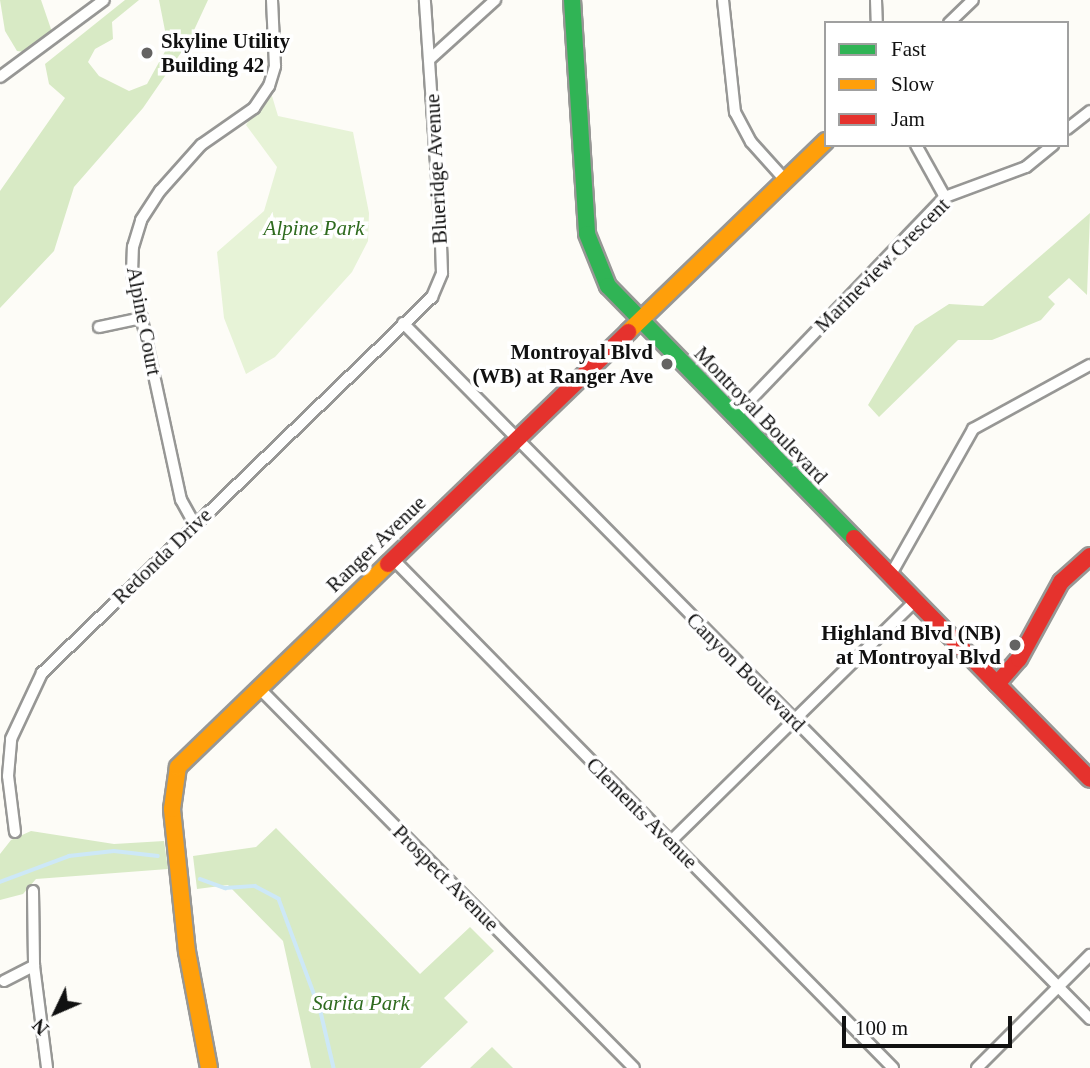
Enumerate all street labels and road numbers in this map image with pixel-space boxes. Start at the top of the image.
street label: Blueridge Avenue [419,93,453,245]
street label: Marineview Crescent [809,192,955,338]
street label: Alpine Court [121,264,167,378]
street label: Montroyal Boulevard [689,341,833,489]
street label: Ranger Avenue [321,490,431,598]
street label: Redonda Drive [107,503,217,609]
street label: Canyon Boulevard [681,607,811,737]
street label: Clements Avenue [581,752,703,874]
street label: Prospect Avenue [387,819,505,937]

